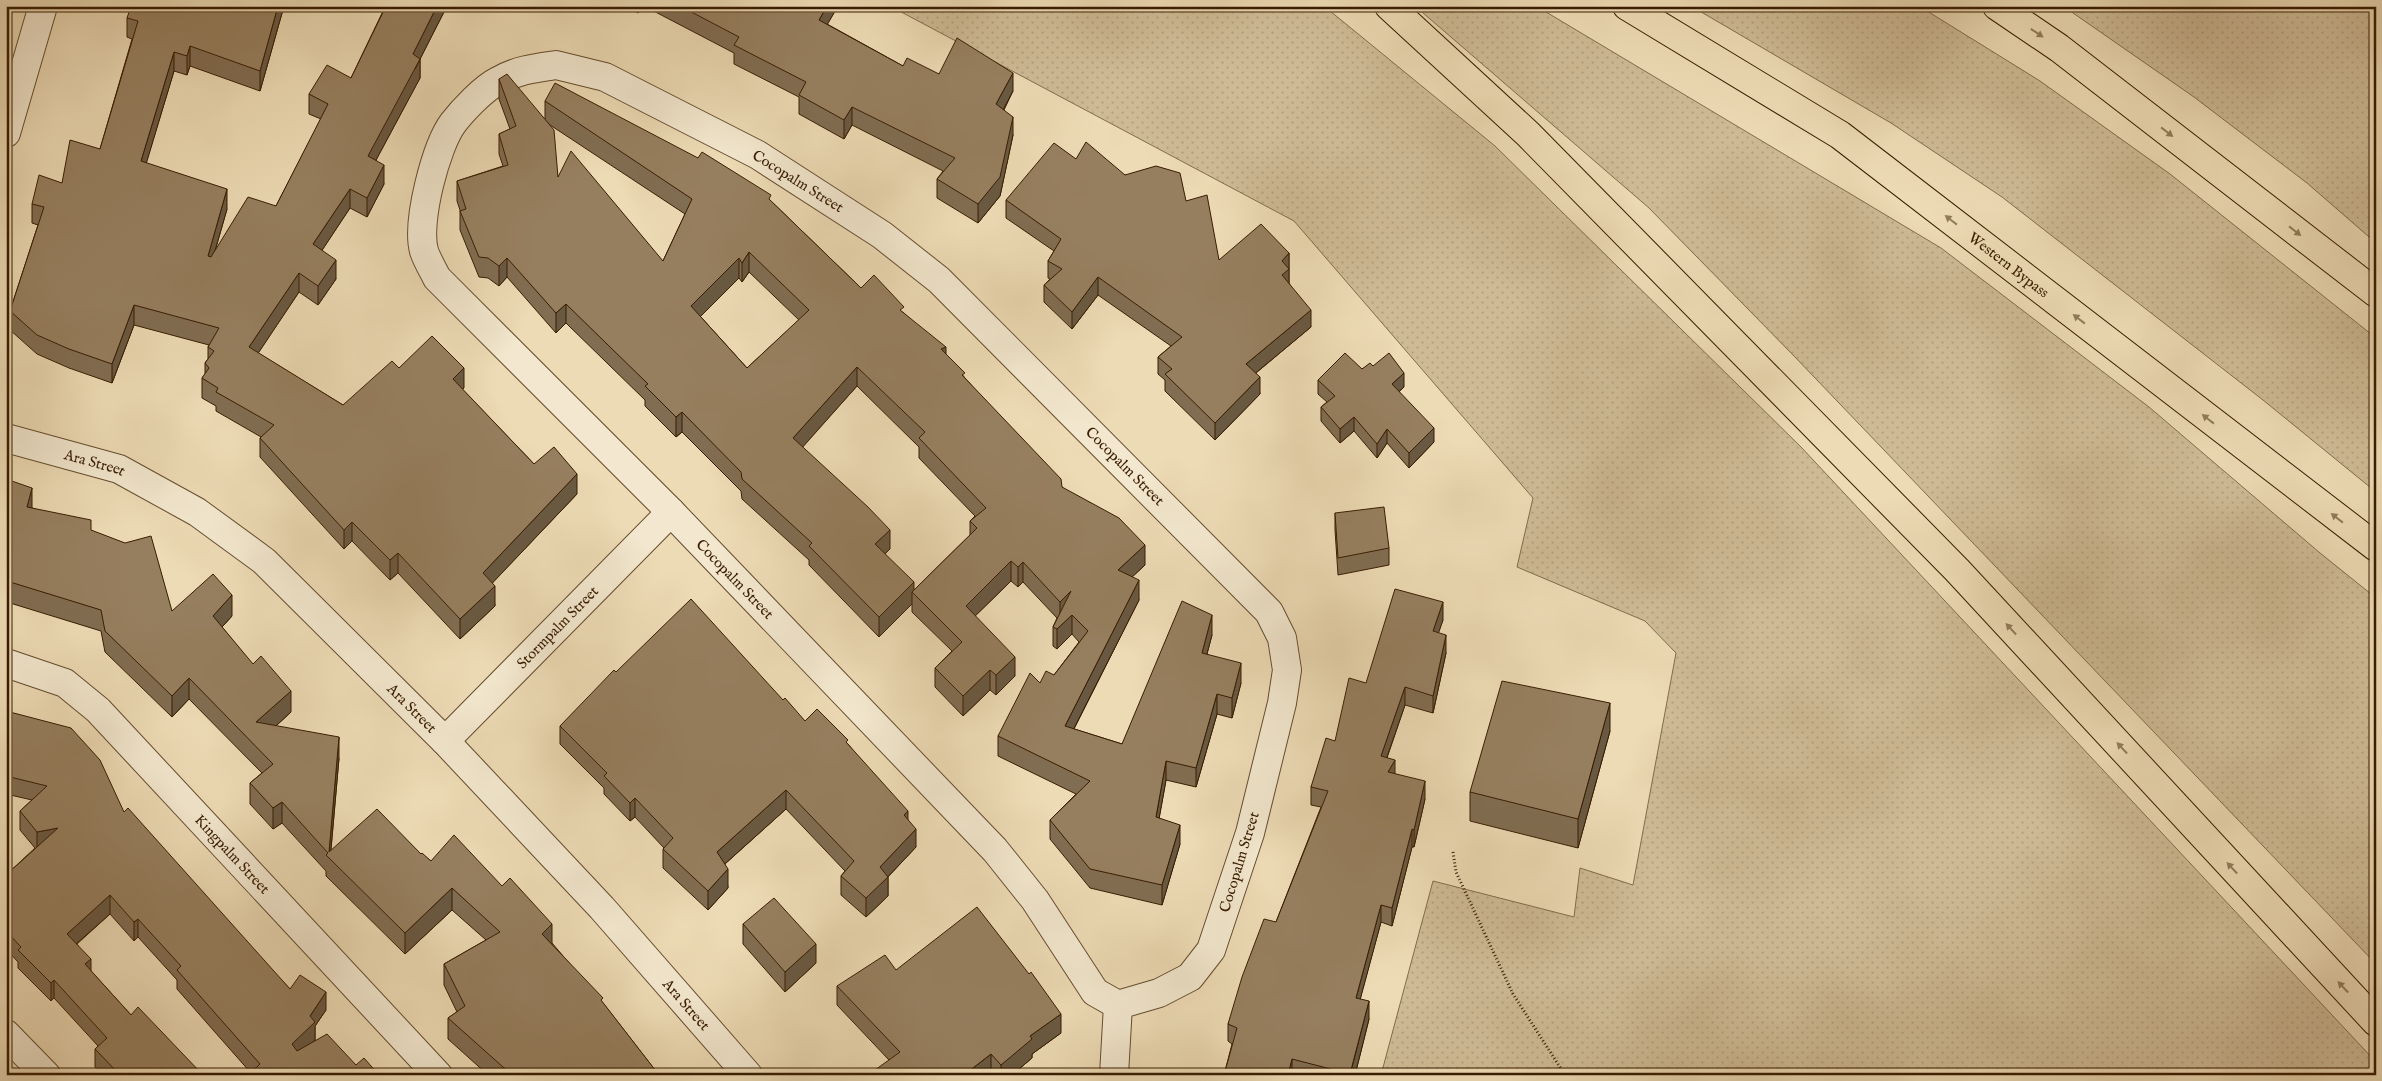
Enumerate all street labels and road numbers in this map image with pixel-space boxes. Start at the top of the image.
street label: Cocopalm Street [749,146,847,217]
street label: Western Bypass [1964,228,2053,302]
street label: Cocopalm Street [1081,423,1168,510]
street label: Ara Street [61,445,129,481]
street label: Cocopalm Street [692,535,778,623]
street label: Stormpalm Street [513,582,603,673]
street label: Ara Street [382,679,441,737]
street label: Cocopalm Street [1215,810,1264,915]
street label: Kingpalm Street [190,811,274,898]
street label: Ara Street [658,974,714,1035]

